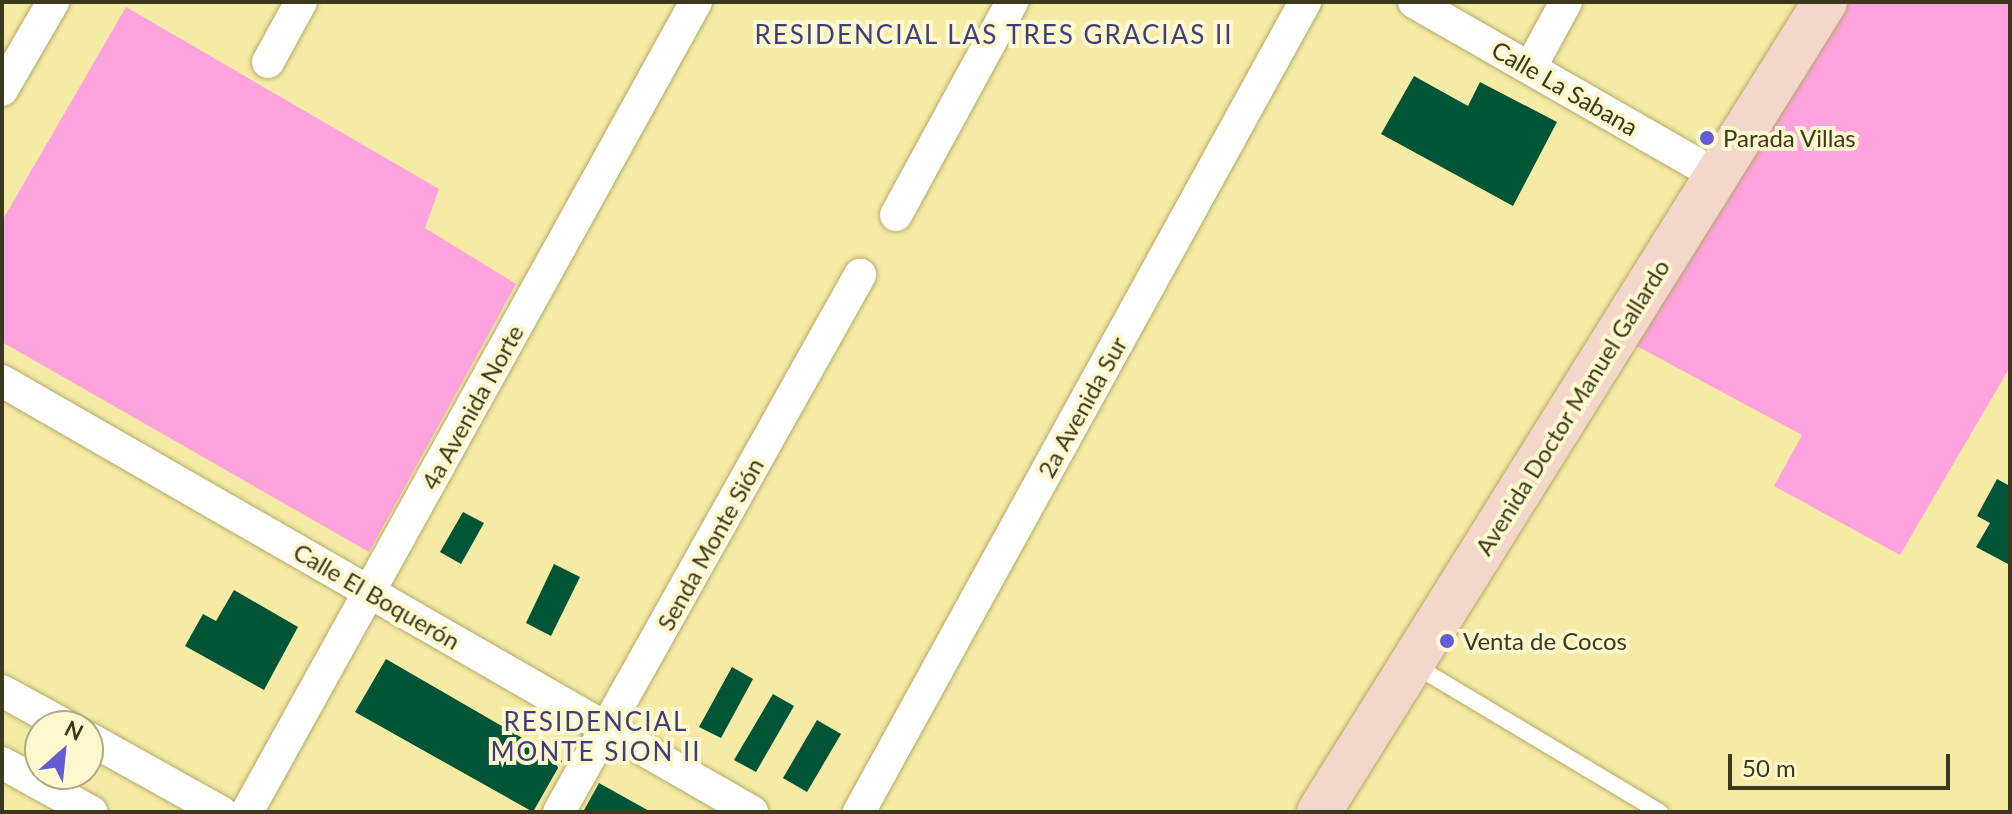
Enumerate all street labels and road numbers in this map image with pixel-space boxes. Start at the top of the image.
street label: Calle La Sabana [1487,35,1643,141]
street label: Avenida Doctor Manuel Gallardo [1469,254,1675,560]
street label: 4a Avenida Norte [415,319,529,495]
street label: 2a Avenida Sur [1031,331,1133,483]
street label: Senda Monte Sión [651,453,769,635]
street label: Calle El Boquerón [289,537,465,655]

